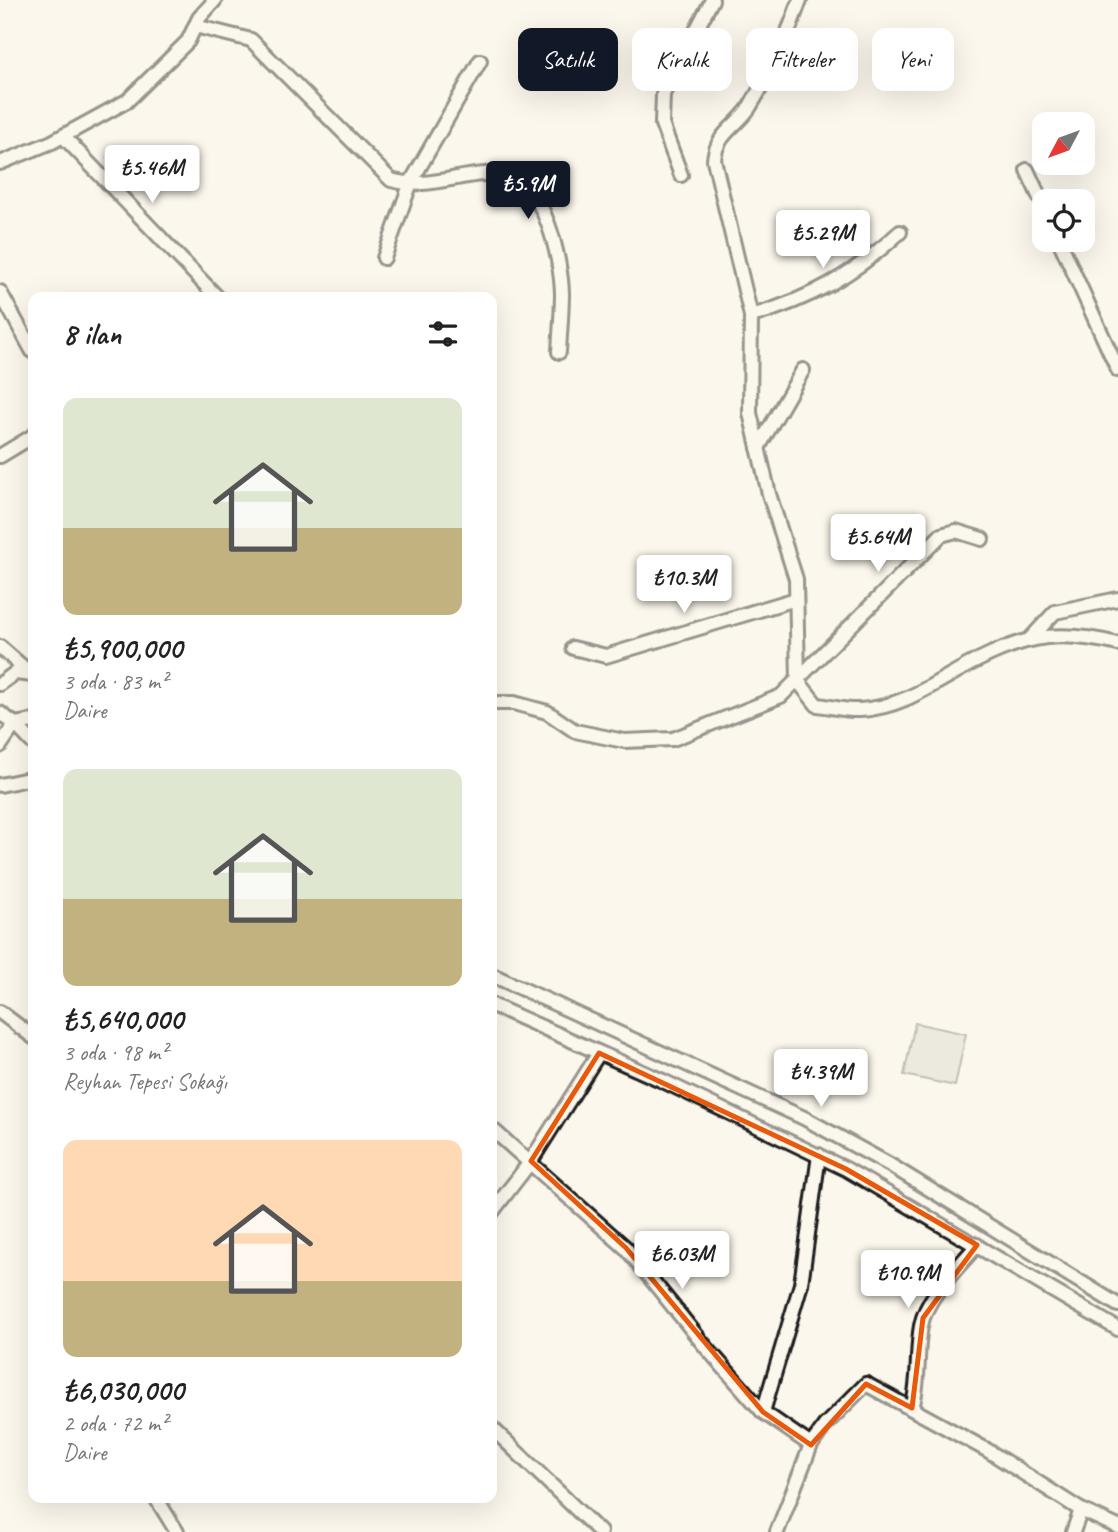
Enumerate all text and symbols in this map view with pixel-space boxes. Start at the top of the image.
chip: Satılık [518,28,618,91]
chip: Kiralık [632,28,732,91]
chip: Filtreler [746,28,858,91]
chip: Yeni [872,28,954,91]
north arrow [1032,112,1096,175]
map controls [1032,112,1095,252]
pin: ₺5.46M [95,146,209,205]
text: ₺5.46M [121,153,183,182]
pin: ₺5.9M [479,162,577,221]
text: ₺5.9M [502,169,554,198]
button: locate [1032,189,1095,252]
pin: ₺5.29M [766,210,880,270]
text: ₺5.29M [792,218,854,247]
text: 8 ilan [63,315,121,353]
icon: filters [424,315,462,353]
icon: home [200,444,326,570]
pin: ₺5.64M [821,514,935,574]
text: ₺5.64M [847,522,909,551]
pin: ₺10.3M [627,556,741,615]
text: ₺10.3M [653,563,715,592]
text: ₺5,900,000 [63,629,182,667]
text: 3 oda · 83 m² [63,667,167,696]
text: Daire [63,696,106,725]
icon: home [200,815,326,941]
text: ₺5,640,000 [63,1000,183,1038]
text: 3 oda · 98 m² [63,1038,167,1067]
pin: ₺4.39M [764,1050,878,1109]
text: ₺4.39M [790,1057,852,1086]
text: Reyhan Tepesi Sokağı [63,1067,227,1096]
icon: home [200,1186,326,1312]
pin: ₺6.03M [625,1232,739,1291]
text: ₺6.03M [650,1239,714,1268]
pin: ₺10.9M [851,1250,965,1310]
text: ₺10.9M [877,1258,939,1287]
text: ₺6,030,000 [63,1371,184,1409]
text: 2 oda · 72 m² [63,1409,167,1438]
text: Daire [63,1438,106,1467]

